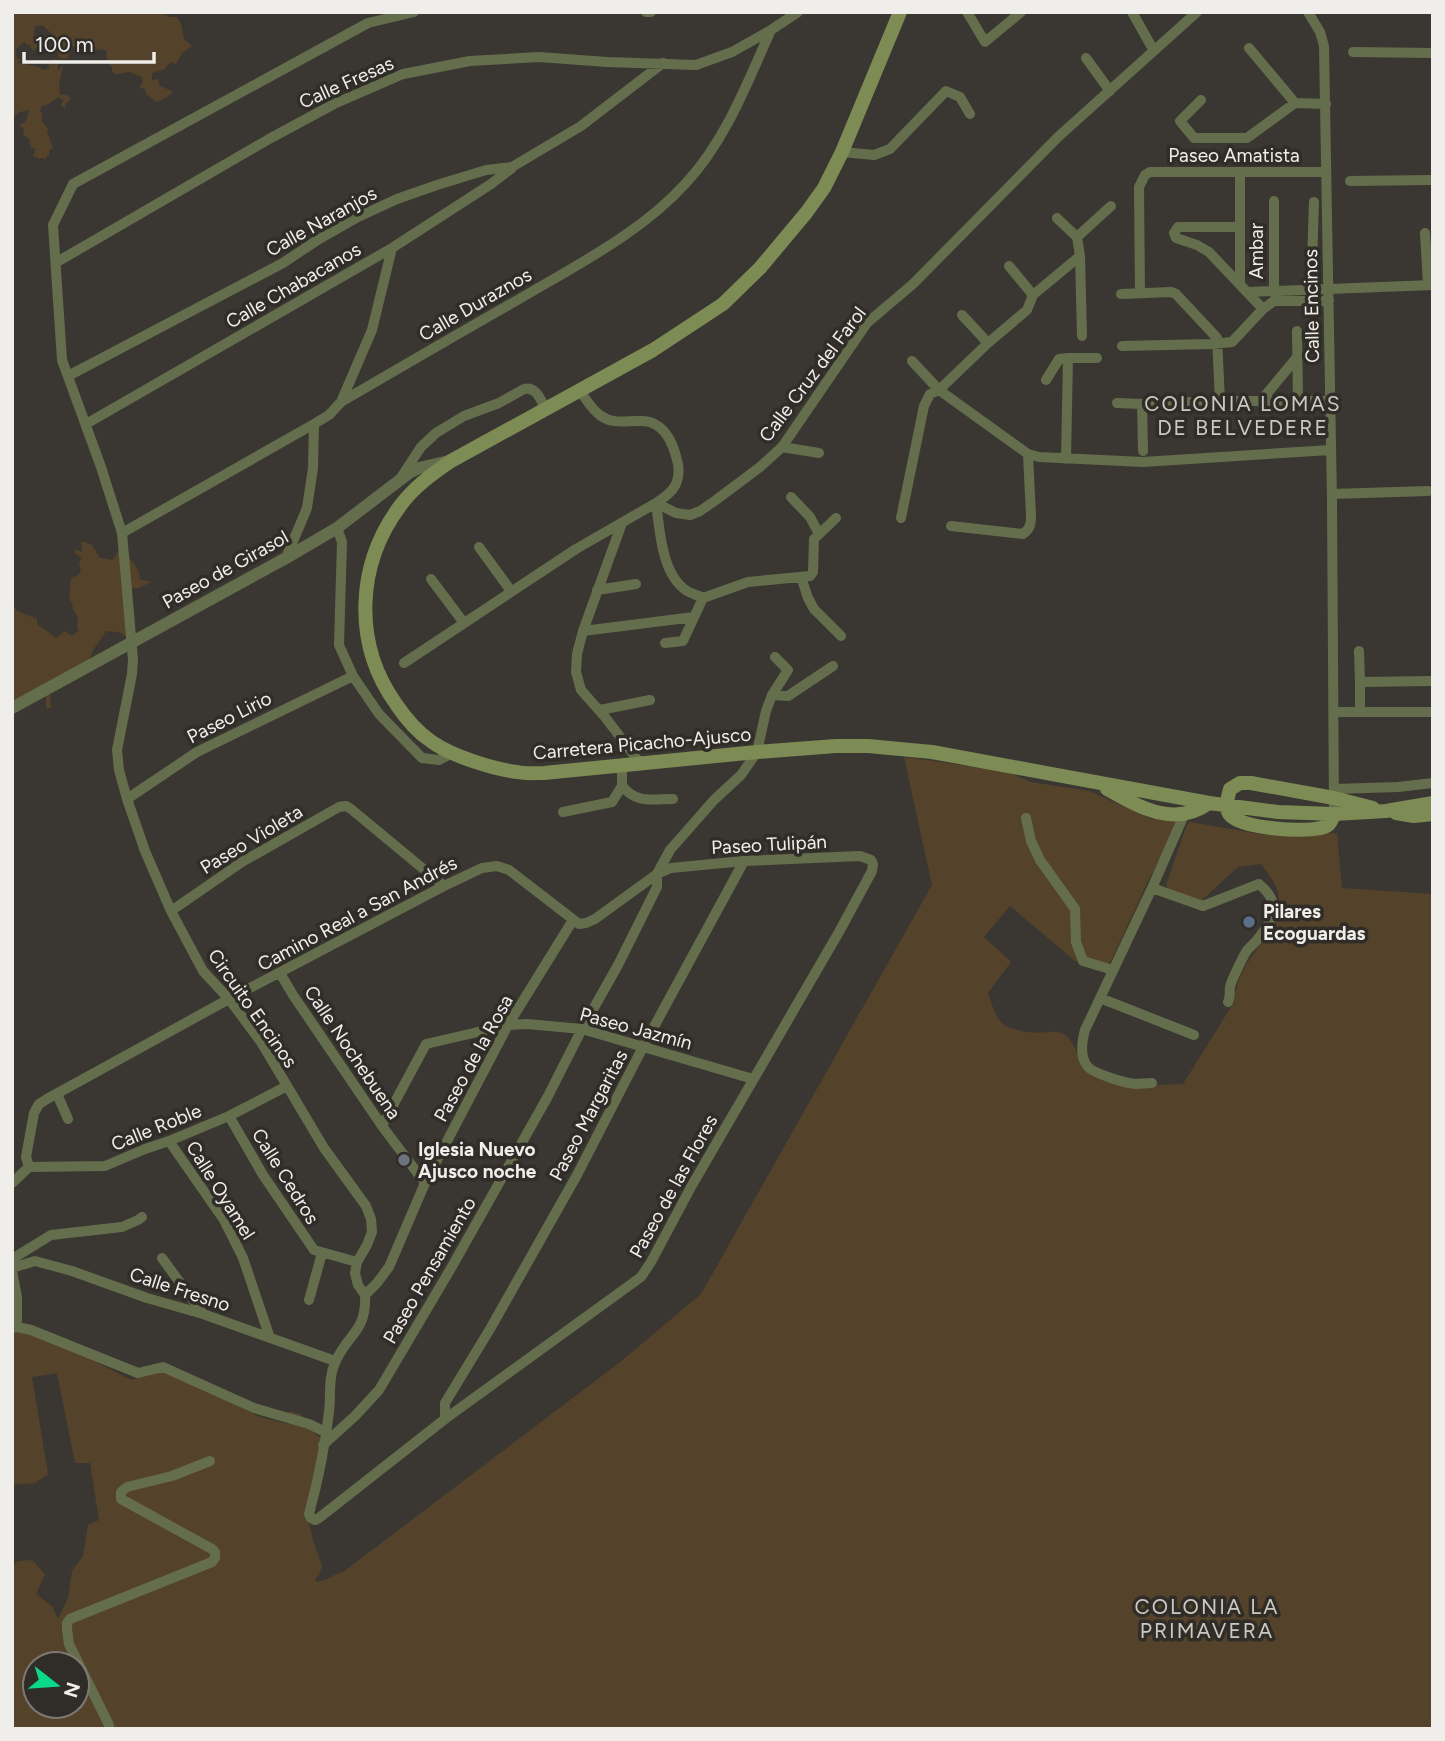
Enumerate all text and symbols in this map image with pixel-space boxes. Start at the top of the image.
scale bar [24,21,154,65]
text: 100 m [35,32,94,57]
street label: Calle Fresas [295,51,397,114]
street label: Paseo Amatista [1168,144,1300,167]
street label: Calle Naranjos [262,182,381,261]
street label: Ambar [1245,222,1268,279]
street label: Calle Chabacanos [222,237,365,333]
street label: Calle Encinos [1299,249,1324,363]
street label: Calle Duraznos [415,263,536,346]
street label: Calle Cruz del Farol [754,302,871,446]
district label: COLONIA LOMAS DE BELVEDERE [1144,391,1342,440]
street label: Paseo de Girasol [158,525,292,614]
street label: Paseo Lirio [183,686,275,748]
street label: Carretera Picacho-Ajusco [532,723,752,764]
street label: Paseo Violeta [196,800,307,879]
street label: Paseo Tulipán [711,830,827,859]
street label: Camino Real a San Andrés [254,851,461,976]
place label: Pilares Ecoguardas [1263,900,1366,945]
marker: Pilares Ecoguardas [1241,914,1257,930]
street label: Circuito Encinos [203,944,302,1072]
street label: Calle Nochebuena [299,981,406,1123]
street label: Paseo de la Rosa [429,991,518,1126]
street label: Paseo Jazmín [577,1002,695,1055]
street label: Paseo Margaritas [544,1046,633,1185]
street label: Calle Roble [108,1099,205,1156]
street label: Paseo de las Flores [625,1110,722,1262]
street label: Calle Cedros [247,1124,324,1228]
street label: Calle Oyamel [181,1137,260,1244]
place label: Iglesia Nuevo Ajusco noche [418,1138,537,1183]
marker: Iglesia Nuevo Ajusco noche [396,1152,412,1168]
street label: Paseo Pensamiento [378,1193,481,1348]
street label: Calle Fresno [127,1262,233,1317]
district label: COLONIA LA PRIMAVERA [1135,1594,1279,1643]
north arrow [21,1650,91,1720]
text: N [59,1679,85,1700]

